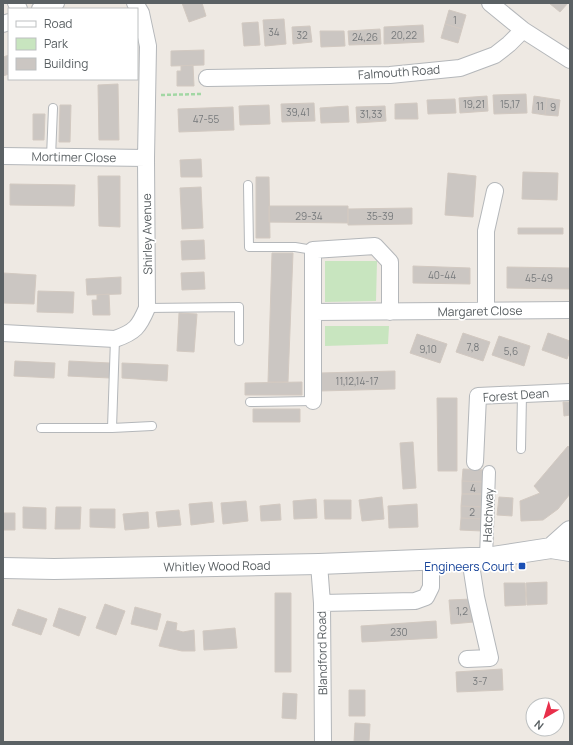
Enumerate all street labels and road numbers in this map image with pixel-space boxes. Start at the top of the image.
street label: Falmouth Road [357,61,441,83]
street label: Mortimer Close [31,148,117,166]
street label: Shirley Avenue [138,193,156,275]
street label: Margaret Close [437,302,523,320]
street label: Forest Dean [482,384,550,406]
street label: Hatchway [479,487,497,543]
street label: Whitley Wood Road [163,557,271,575]
street label: Blandford Road [313,611,331,695]

